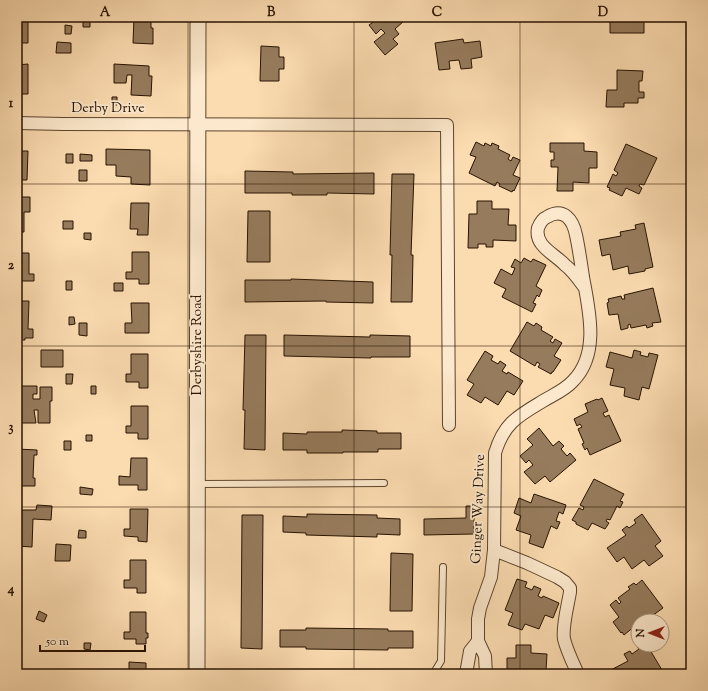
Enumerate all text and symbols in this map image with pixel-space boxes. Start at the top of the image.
text: A [100,4,111,22]
text: B [267,4,276,22]
text: C [432,4,442,22]
text: D [598,4,608,22]
text: 1 [9,95,14,113]
street label: Derby Drive [71,99,145,119]
text: 2 [8,257,15,275]
street label: Derbyshire Road [188,295,208,395]
text: 3 [8,419,14,437]
street label: Ginger Way Drive [467,454,491,564]
text: 4 [7,581,15,599]
north arrow [630,613,670,653]
scale bar [40,627,145,653]
text: N [633,628,649,638]
text: 50 m [45,633,69,651]

